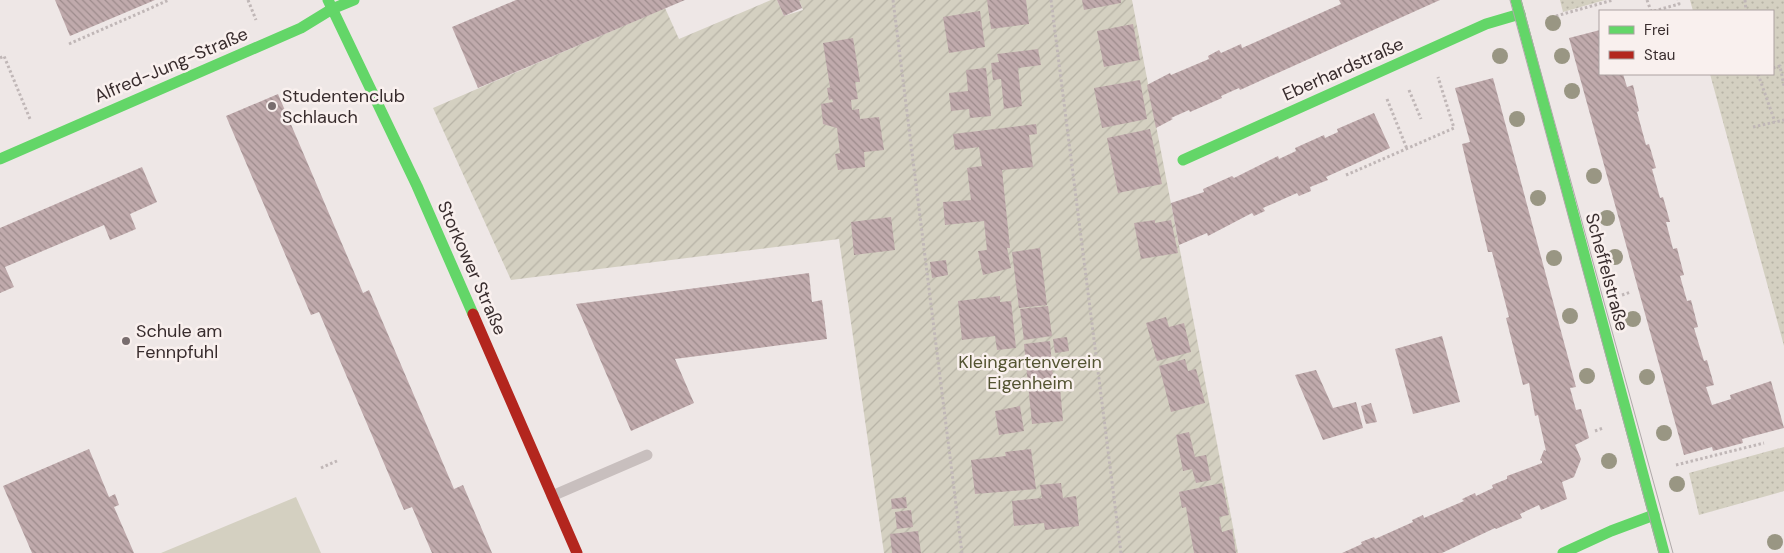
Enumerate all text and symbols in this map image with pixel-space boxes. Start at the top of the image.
legend [1599,10,1774,75]
text: Frei [1644,20,1669,40]
street label: Alfred-Jung-Straße [90,22,252,108]
street label: Eberhardstraße [1279,32,1407,106]
text: Stau [1644,45,1675,65]
place label: Studentenclub Schlauch [282,84,405,129]
marker: Studentenclub Schlauch [266,100,278,112]
street label: Storkower Straße [432,197,512,339]
street label: Scheffelstraße [1580,210,1634,334]
place label: Schule am Fennpfuhl [136,319,222,364]
marker: Schule am Fennpfuhl [120,335,132,347]
park label: Kleingartenverein Eigenheim [958,350,1102,395]

